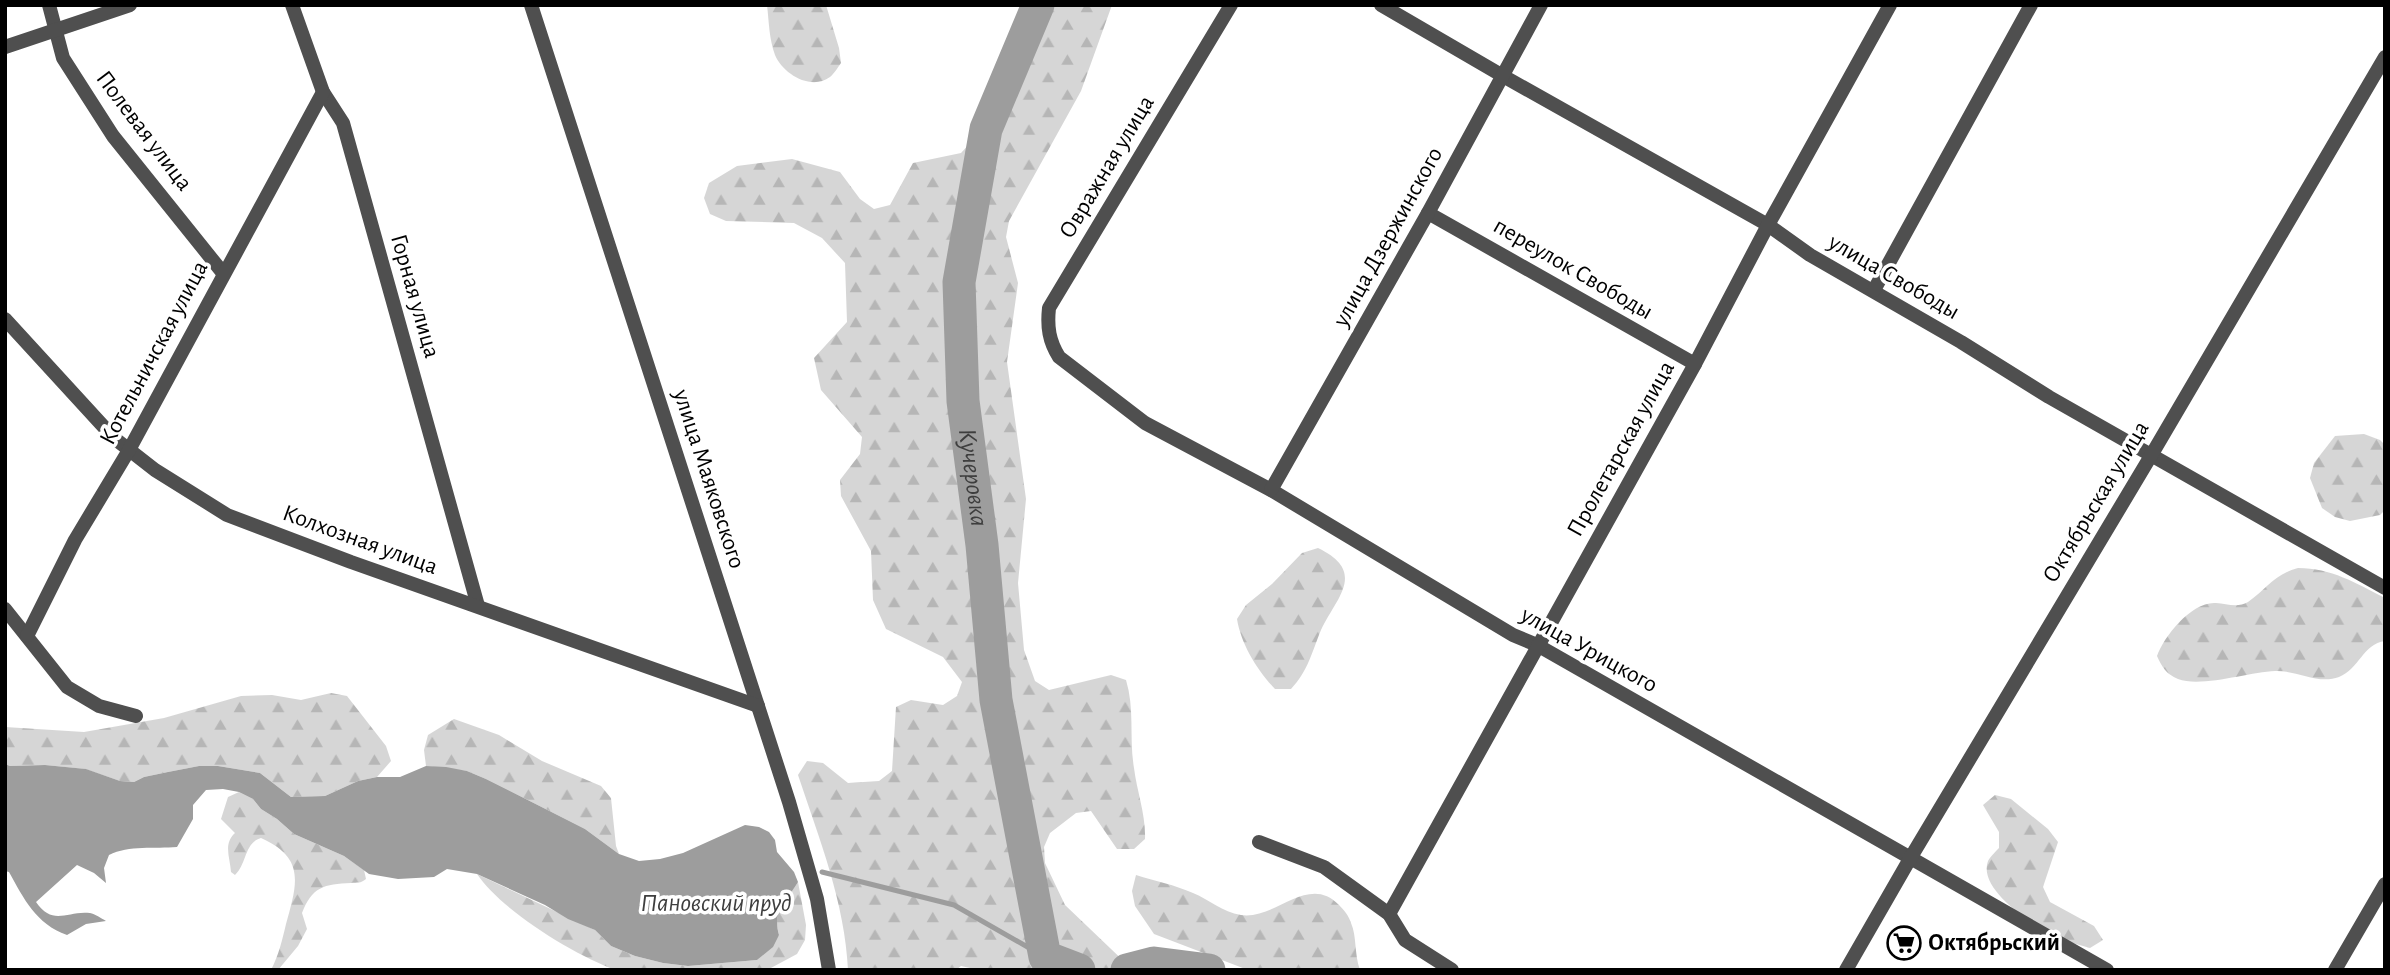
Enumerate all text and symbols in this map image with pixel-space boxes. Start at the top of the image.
street label: Полевая улица [91,67,197,195]
street label: Овражная улица [1055,91,1159,243]
street label: улица Дзержинского [1328,143,1447,331]
street label: переулок Свободы [1489,214,1657,324]
street label: улица Свободы [1824,229,1964,324]
street label: Горная улица [386,231,444,361]
street label: Котельничская улица [95,257,213,449]
street label: Пролетарская улица [1563,357,1679,541]
street label: улица Маяковского [668,386,749,571]
street label: Октябрьская улица [2038,417,2154,587]
water label: Кучеровка [954,427,992,528]
street label: Колхозная улица [279,501,441,579]
street label: улица Урицкого [1516,602,1661,697]
water label: Пановский пруд [640,890,792,916]
supermarket icon: Октябрьский [1885,924,1923,962]
place label: Октябрьский [1928,931,2060,955]

